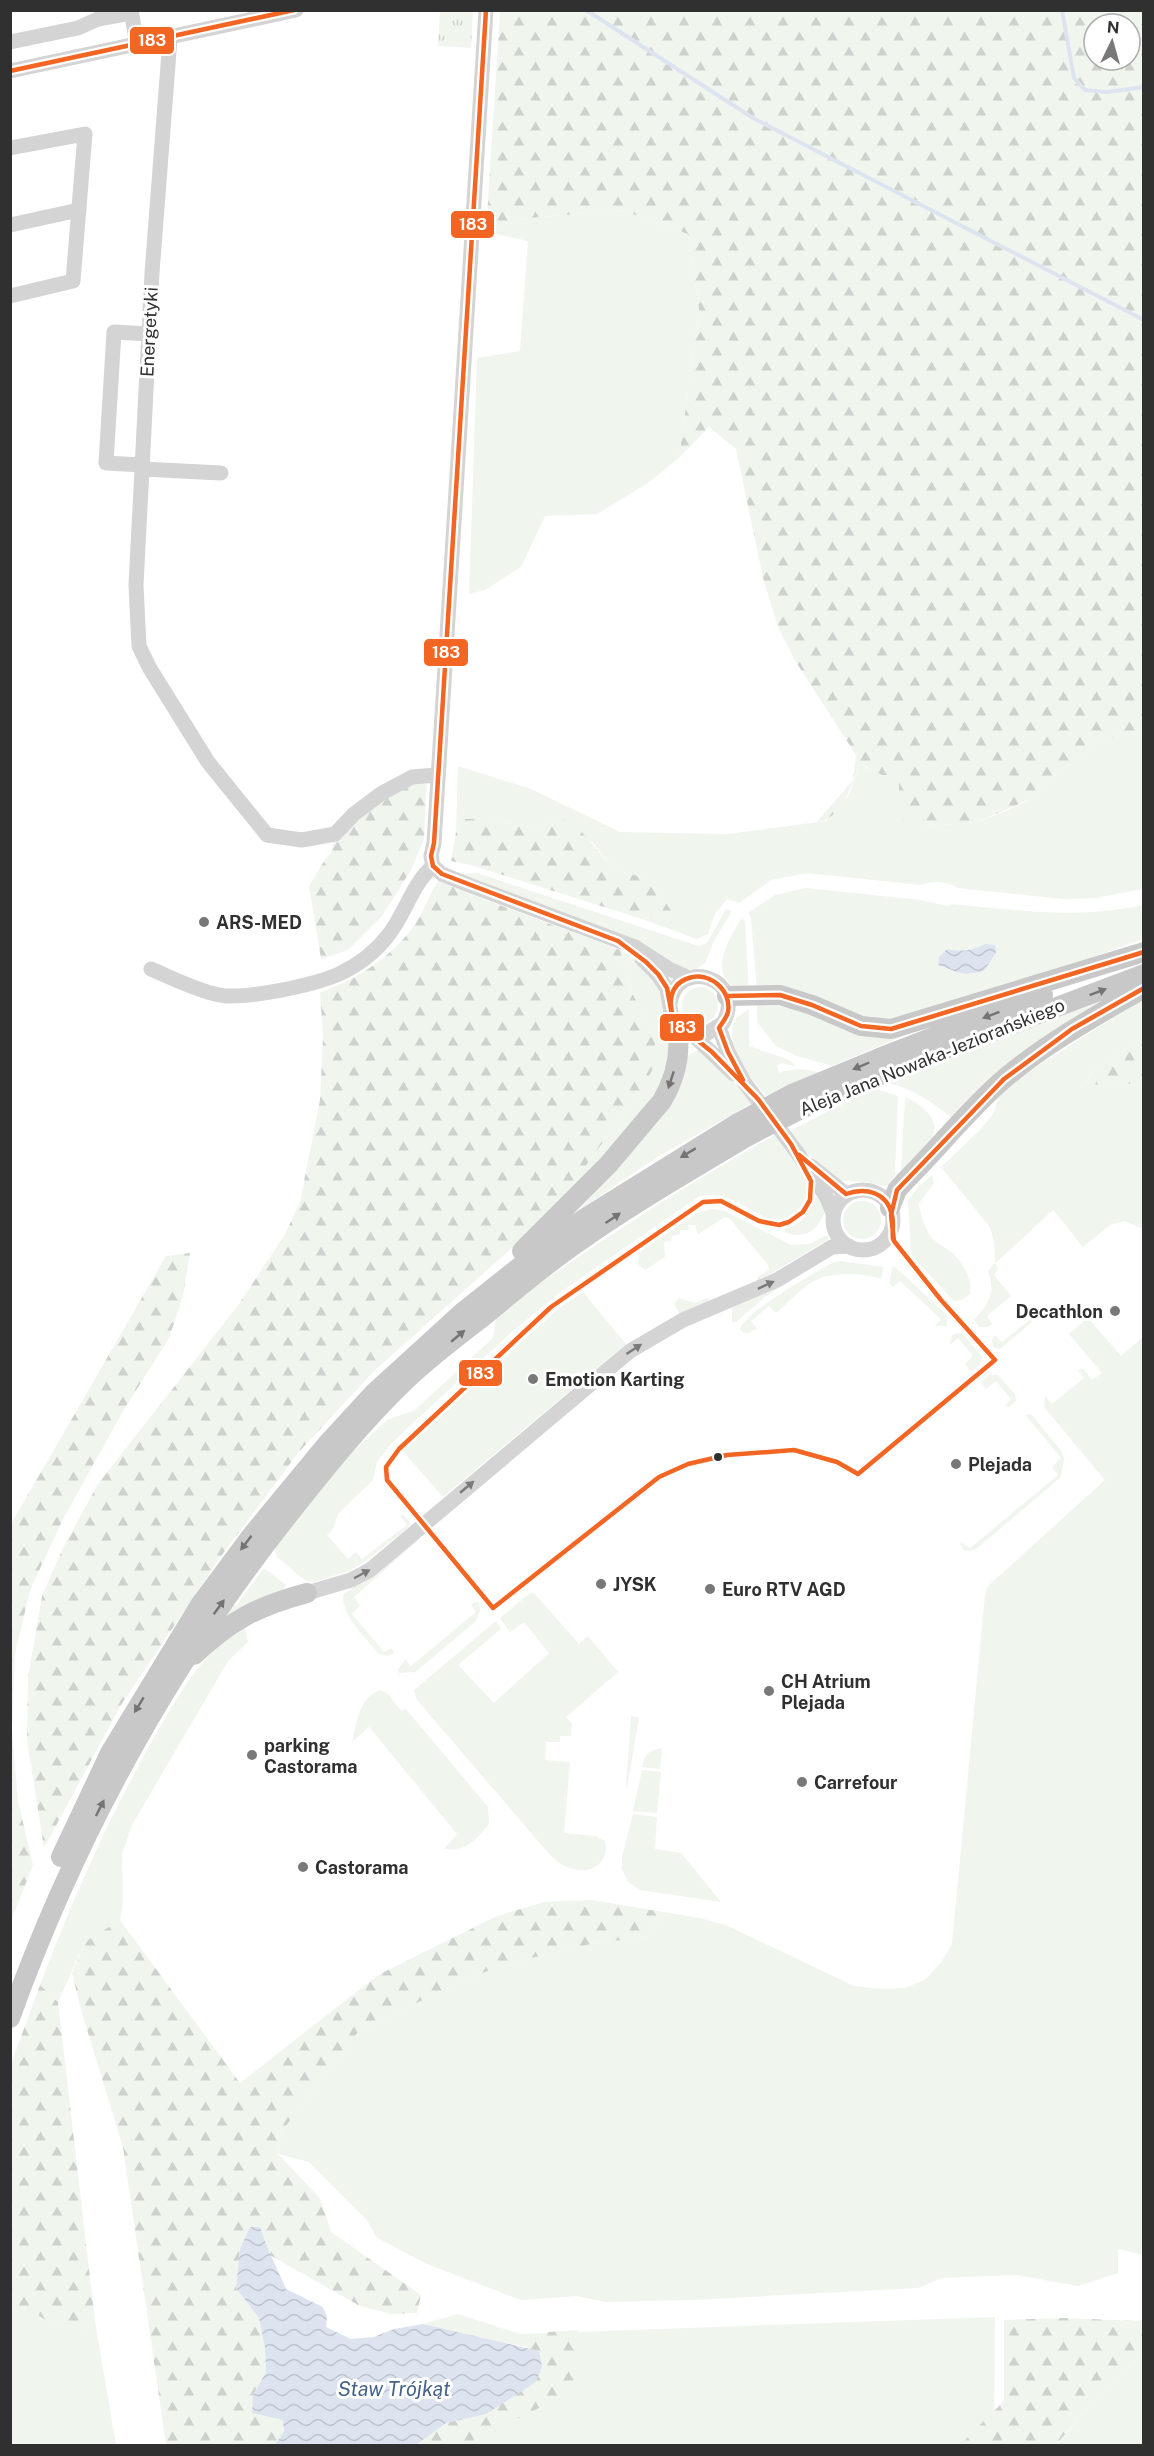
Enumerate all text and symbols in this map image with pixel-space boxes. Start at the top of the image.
north arrow [1082,12,1142,72]
text: N [1106,18,1120,38]
line badge: 183 [129,26,175,55]
text: 183 [138,31,166,50]
line badge: 183 [450,210,495,239]
text: 183 [459,215,487,234]
street label: Energetyki [136,286,162,378]
line badge: 183 [423,638,469,667]
text: 183 [432,643,460,662]
place label: ARS-MED [216,912,302,933]
marker: ARS-MED [197,915,211,929]
one-way arrow [1089,986,1107,996]
street label: Aleja Jana Nowaka-Jeziorańskiego [796,994,1068,1120]
one-way arrow [982,1011,1000,1020]
line badge: 183 [659,1013,705,1042]
text: 183 [668,1018,696,1037]
one-way arrow [852,1061,870,1071]
one-way arrow [666,1071,675,1089]
one-way arrow [680,1148,696,1159]
one-way arrow [605,1213,622,1224]
one-way arrow [757,1281,774,1290]
place label: Decathlon [1015,1301,1103,1322]
marker: Decathlon [1108,1304,1122,1318]
one-way arrow [450,1330,466,1343]
one-way arrow [626,1344,642,1355]
line badge: 183 [458,1359,503,1387]
text: 183 [466,1364,494,1383]
place label: Emotion Karting [545,1369,684,1390]
marker: Emotion Karting [526,1372,540,1386]
unlabelled marker [712,1451,724,1463]
place label: Plejada [968,1454,1032,1475]
marker: Plejada [949,1457,963,1471]
one-way arrow [459,1480,475,1493]
one-way arrow [241,1535,253,1550]
one-way arrow [354,1569,371,1579]
place label: JYSK [613,1574,657,1595]
marker: JYSK [594,1577,608,1591]
place label: Euro RTV AGD [722,1579,846,1600]
marker: Euro RTV AGD [703,1582,717,1596]
one-way arrow [213,1600,225,1616]
place label: CH Atrium Plejada [781,1671,871,1713]
marker: CH Atrium Plejada [762,1684,776,1698]
one-way arrow [133,1697,144,1713]
place label: parking Castorama [264,1735,357,1777]
marker: parking Castorama [245,1748,259,1762]
place label: Carrefour [814,1772,898,1793]
marker: Carrefour [795,1775,809,1789]
one-way arrow [96,1800,105,1817]
place label: Castorama [315,1857,408,1878]
marker: Castorama [296,1860,310,1874]
water label: Staw Trójkąt [338,2377,451,2401]

